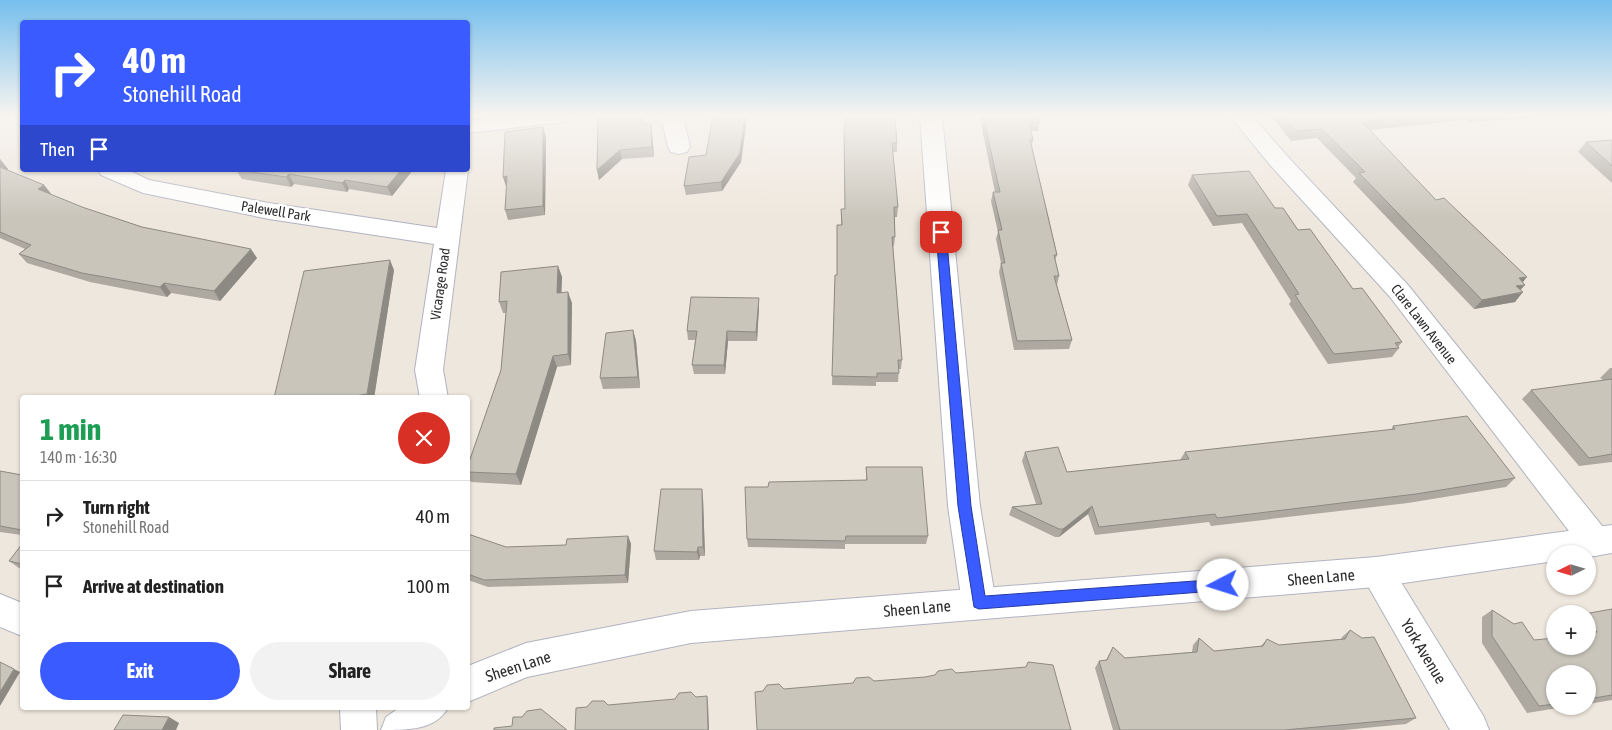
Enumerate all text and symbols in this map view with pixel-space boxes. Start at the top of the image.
icon: right [40,40,105,105]
text: 40 m [123,40,186,80]
text: Stonehill Road [123,81,242,107]
icon: arrive [85,135,113,163]
text: Then [40,138,75,160]
street label: Palewell Park [240,198,312,224]
pin [920,211,962,253]
icon: arrive [927,218,955,246]
street label: Vicarage Road [427,247,453,321]
street label: Clare Lawn Avenue [1388,281,1460,367]
text: 1 min [40,412,101,446]
button: close [398,412,450,464]
text: 140 m · 16:30 [40,448,117,466]
text: Turn right [83,496,150,518]
icon: right [40,502,68,530]
text: 40 m [416,505,450,527]
text: Stonehill Road [83,518,169,536]
north arrow [1546,545,1596,595]
map controls [1546,545,1596,715]
position arrow [1196,558,1248,610]
street label: Sheen Lane [1287,565,1355,589]
icon: arrive [40,572,68,600]
text: Arrive at destination [83,575,224,597]
text: 100 m [407,575,450,597]
street label: Sheen Lane [883,596,951,620]
button: + [1546,605,1596,655]
street label: York Avenue [1398,616,1450,686]
button: Exit [40,642,240,700]
button: Share [250,642,450,700]
street label: Sheen Lane [483,647,553,685]
button: − [1546,665,1596,715]

